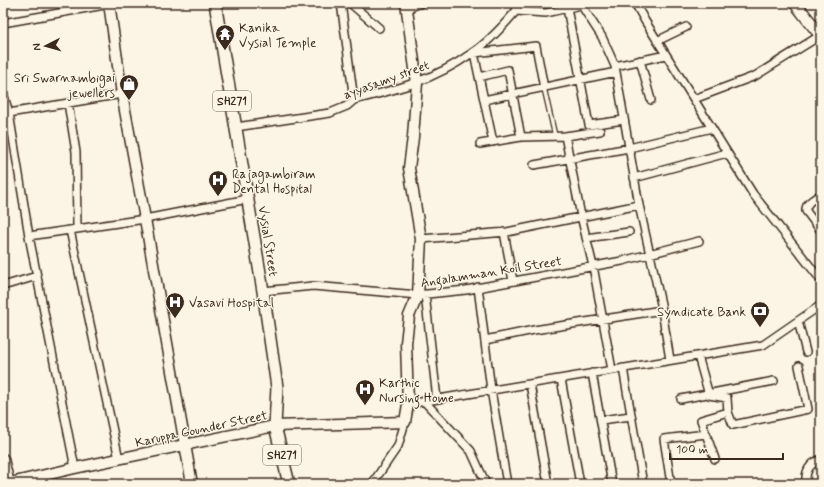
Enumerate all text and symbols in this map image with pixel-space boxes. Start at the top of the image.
place label: Kanika Vysial Temple [239,20,316,52]
temple icon: Kanika Vysial Temple [214,23,236,51]
north arrow [26,26,66,66]
text: N [30,43,44,51]
street label: ayyasamy street [341,57,432,104]
place label: Sri Swarnambigai jewellers [14,70,115,102]
shop icon: Sri Swarnambigai jewellers [118,73,140,101]
road number: SH271 [213,91,251,111]
place label: Rajagambiram Dental Hospital [232,166,316,198]
hospital icon: Rajagambiram Dental Hospital [207,169,229,197]
street label: Vysial Street [254,205,282,278]
street label: Angalamman Koil Street [419,253,563,294]
hospital icon: Vasavi Hospital [164,291,186,319]
place label: Vasavi Hospital [189,295,274,312]
bank icon: Syndicate Bank [749,300,771,328]
place label: Syndicate Bank [657,304,747,321]
place label: Karthic Nursing Home [379,375,454,409]
hospital icon: Karthic Nursing Home [354,378,376,406]
street label: Karuppa Gounder Street [134,407,269,452]
scale bar [670,435,783,461]
text: 100 m [676,442,708,458]
road number: SH271 [263,445,301,465]

